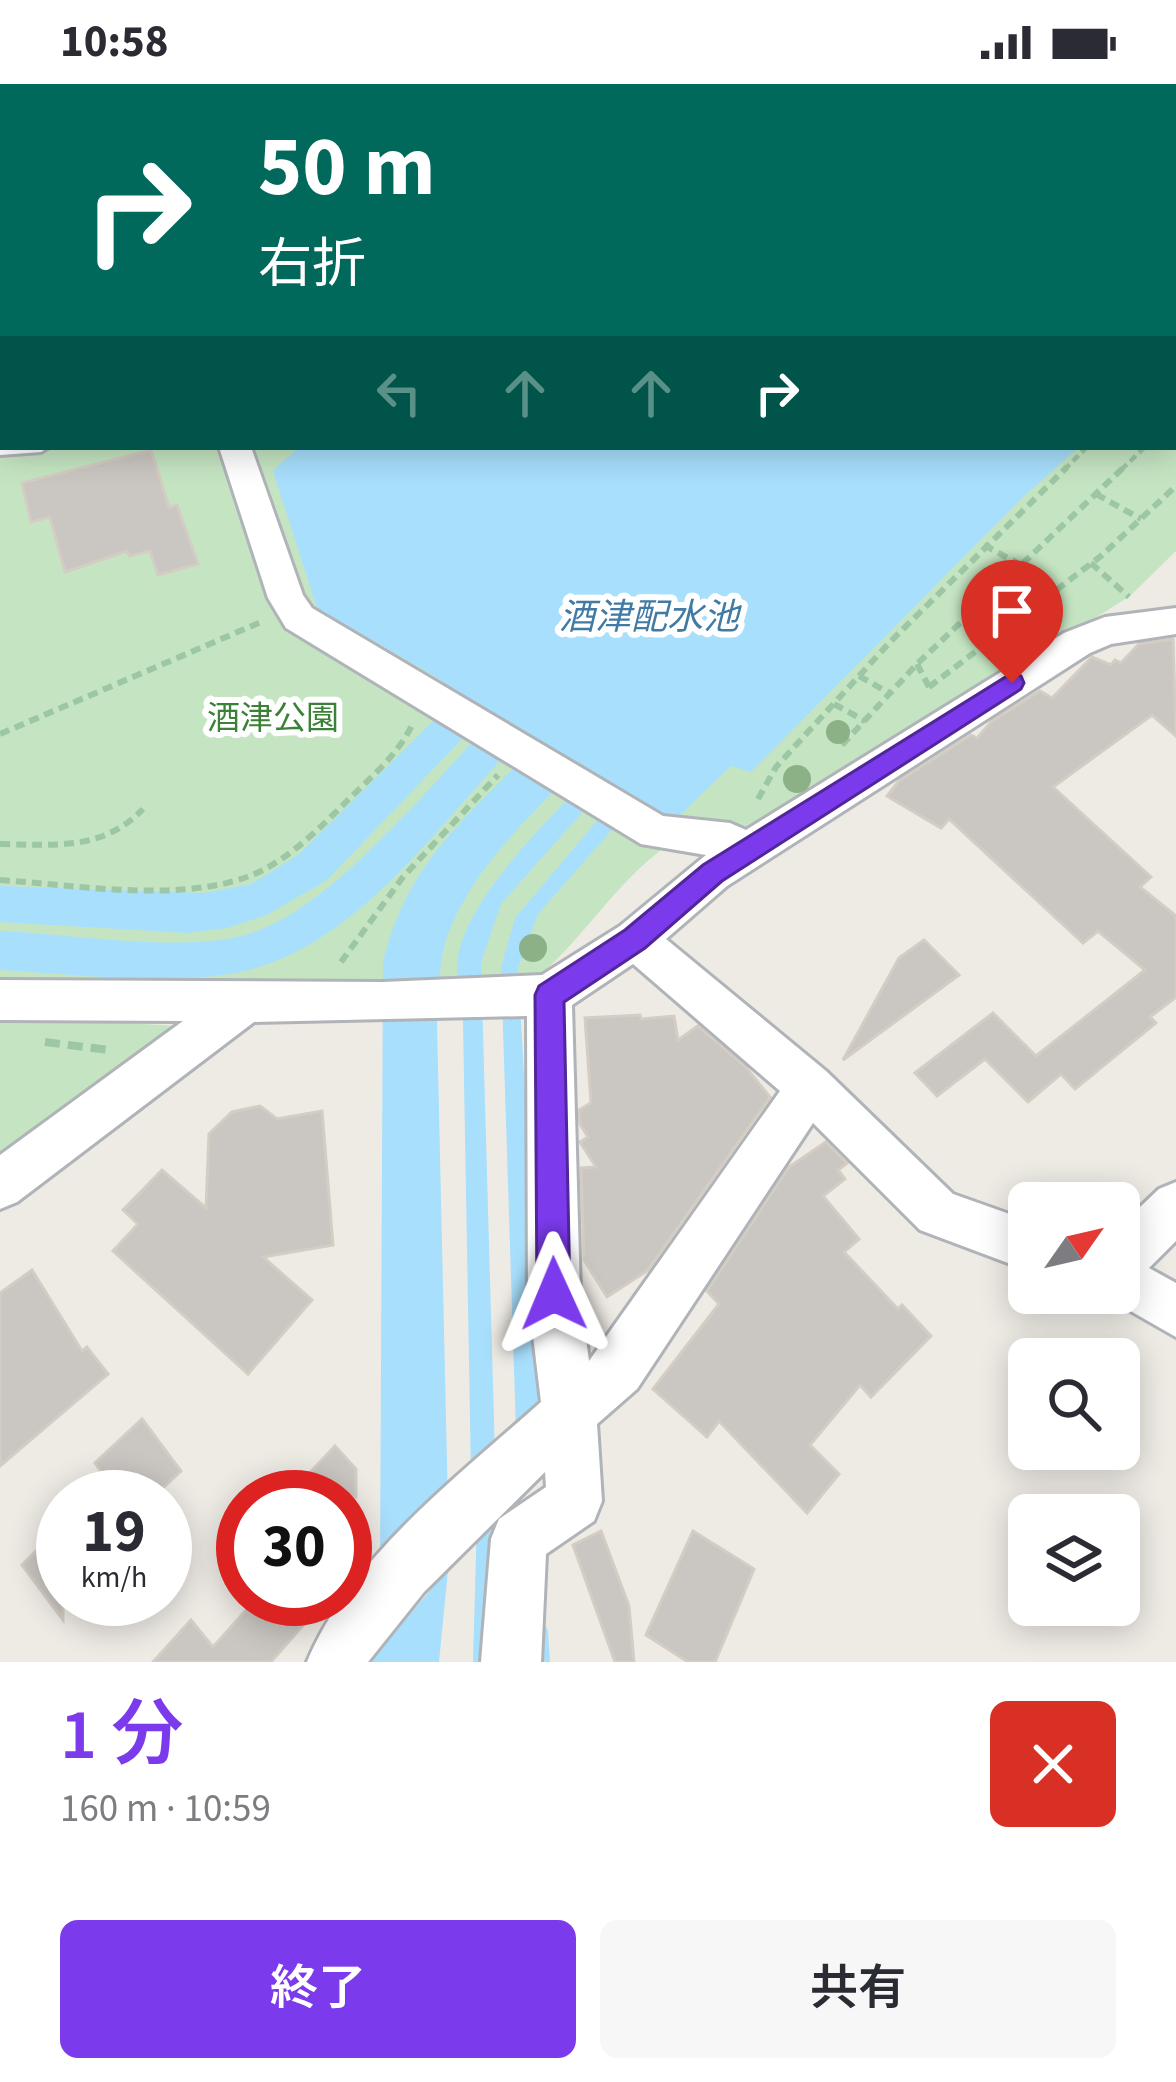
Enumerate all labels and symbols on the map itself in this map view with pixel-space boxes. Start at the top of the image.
pin [961,560,1063,683]
water label: 酒津配水池 [559,592,742,643]
park label: 酒津公園 [207,695,339,742]
north arrow [1008,1182,1140,1314]
position arrow [491,1231,617,1357]
speed limit sign: 30 [216,1470,372,1626]

